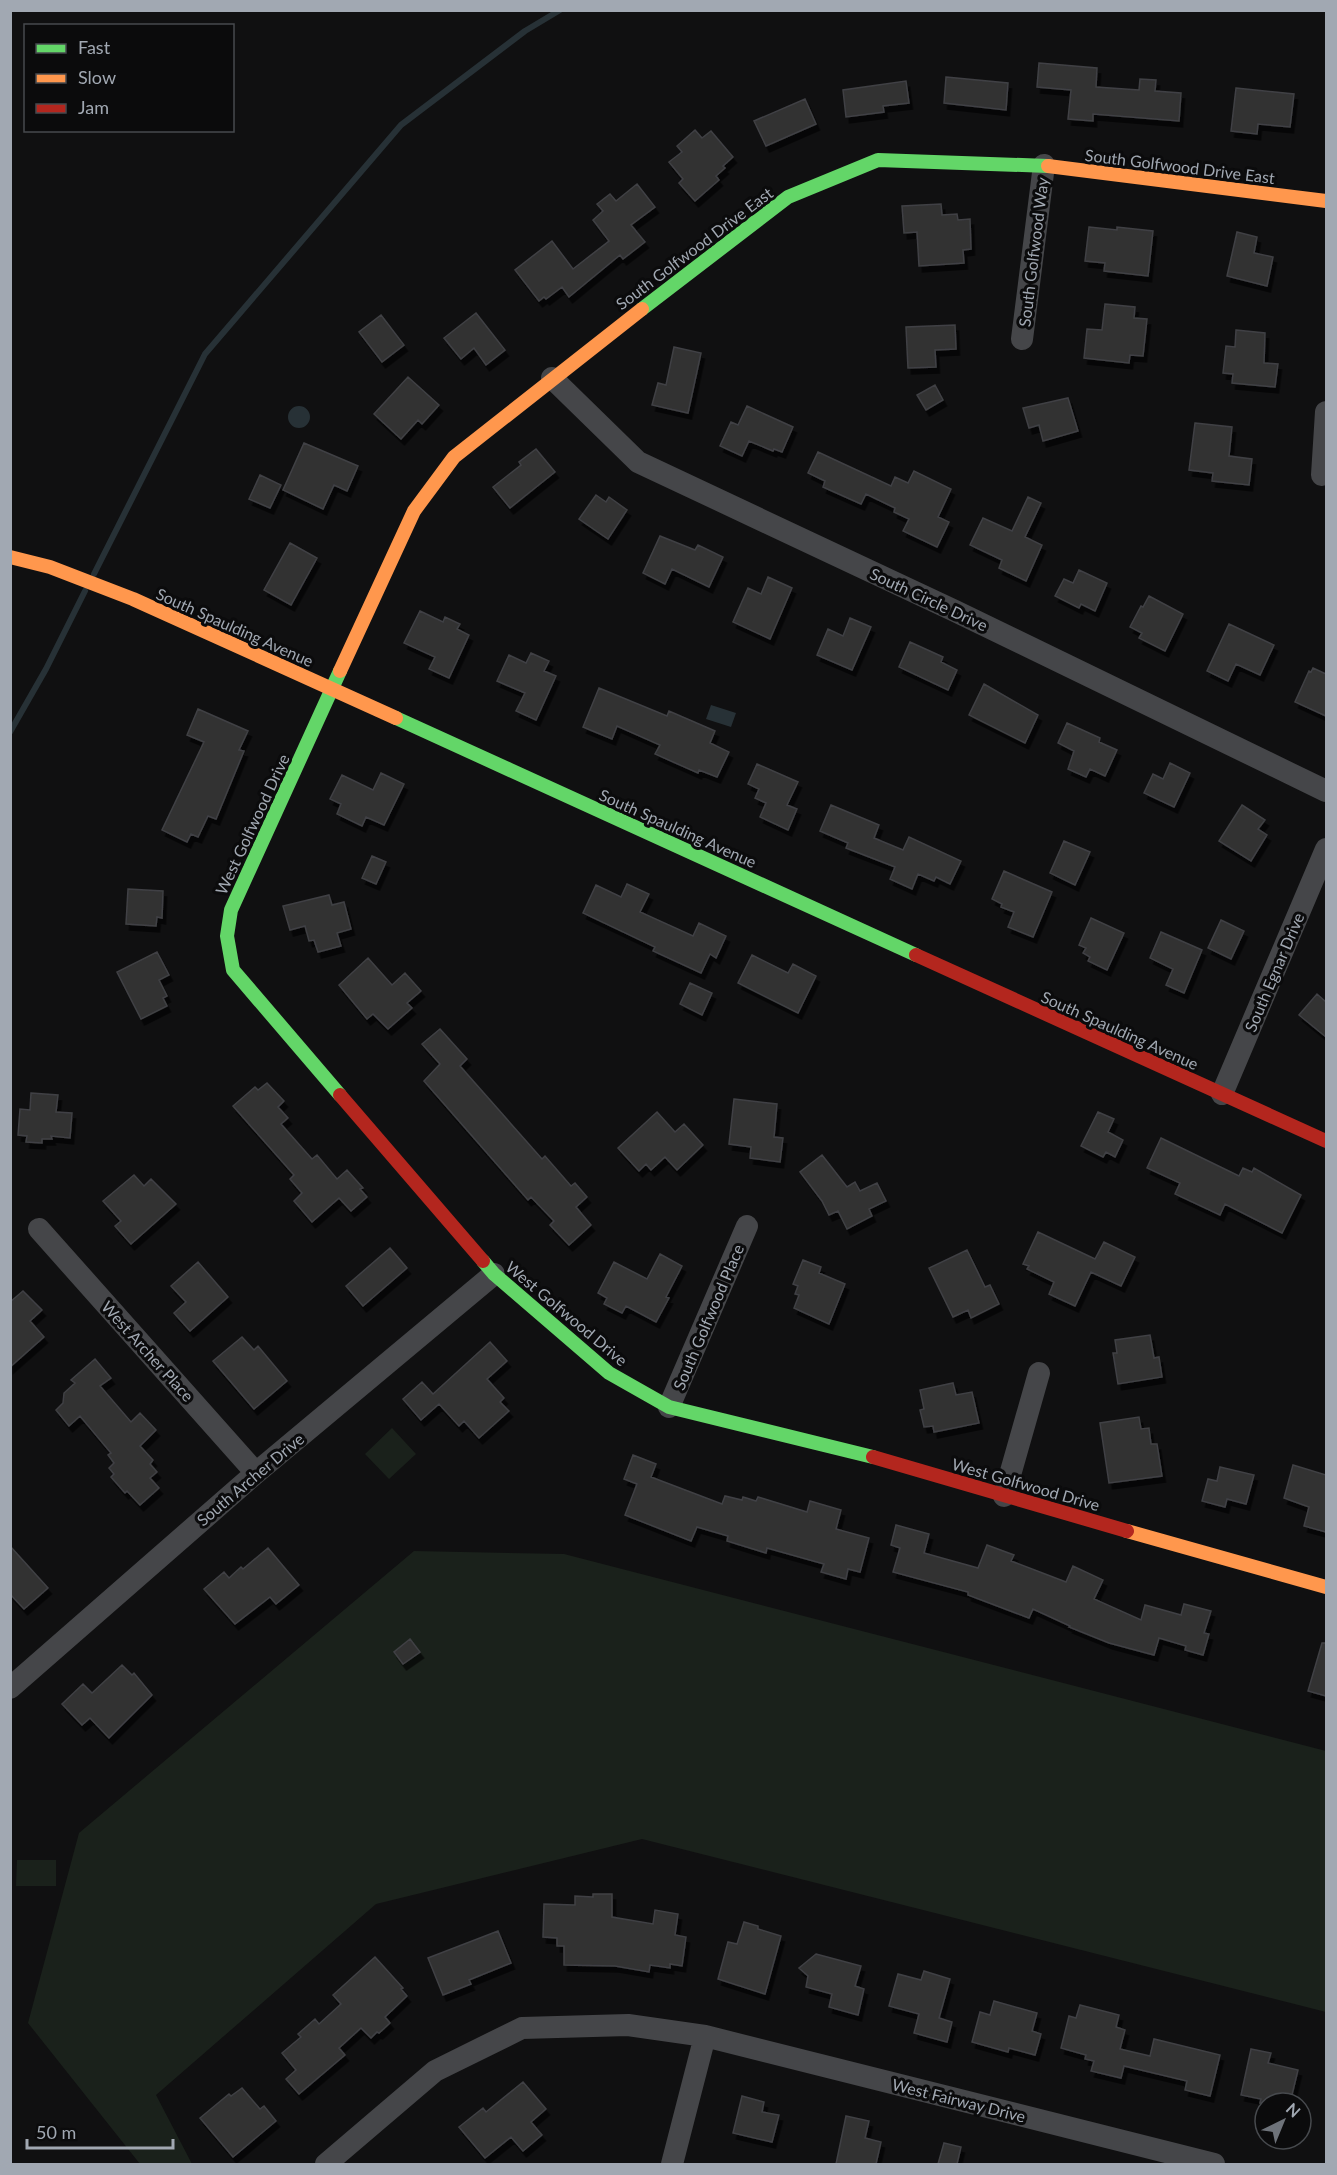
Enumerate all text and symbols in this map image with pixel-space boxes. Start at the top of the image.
legend [24,24,234,132]
text: Fast [78,36,111,58]
text: Slow [78,66,116,88]
text: Jam [78,96,109,118]
street label: South Golfwood Drive East [1084,145,1276,187]
street label: South Golfwood Way [1014,175,1052,328]
street label: South Golfwood Drive East [612,183,776,313]
street label: South Circle Drive [867,563,991,635]
street label: South Spaulding Avenue [153,584,317,670]
street label: West Golfwood Drive [211,751,293,897]
street label: South Spaulding Avenue [596,785,760,871]
street label: South Egnar Drive [1240,910,1308,1034]
street label: South Spaulding Avenue [1038,987,1202,1073]
street label: South Golfwood Place [669,1241,747,1393]
street label: West Golfwood Drive [502,1257,632,1369]
street label: West Archer Place [98,1297,198,1405]
street label: South Archer Drive [193,1429,307,1529]
street label: West Golfwood Drive [950,1454,1102,1514]
street label: West Fairway Drive [890,2074,1028,2126]
north arrow [1253,2091,1313,2151]
text: N [1283,2099,1305,2121]
scale bar [27,2112,172,2150]
text: 50 m [36,2121,76,2143]

